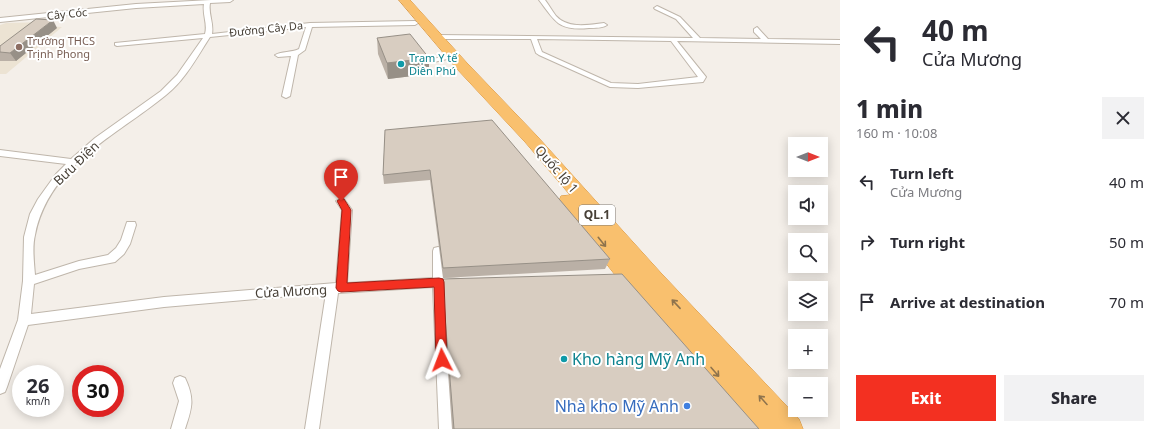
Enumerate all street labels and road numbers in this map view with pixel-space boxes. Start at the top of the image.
street label: Cây Cóc [46,4,88,23]
street label: Đường Cây Da [228,17,304,40]
street label: Bưu Điện [49,137,103,189]
street label: Quốc lộ 1 [531,141,583,197]
road number: QL.1 [579,205,615,225]
street label: Cửa Mương [254,280,328,302]

